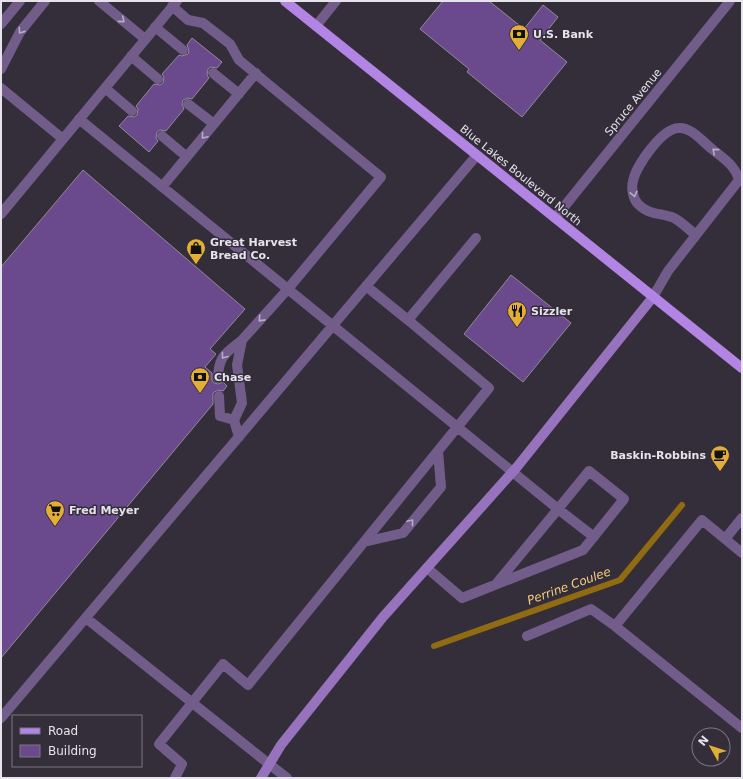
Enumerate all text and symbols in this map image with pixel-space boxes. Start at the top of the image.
one-way arrow [117,16,124,23]
bank icon: U.S. Bank [508,23,530,51]
one-way arrow [19,27,26,34]
place label: U.S. Bank [533,28,594,41]
street label: Spruce Avenue [602,66,665,139]
street label: Blue Lakes Boulevard North [457,122,584,228]
one-way arrow [202,131,209,138]
one-way arrow [712,149,719,156]
one-way arrow [630,190,638,197]
place label: Great Harvest Bread Co. [210,236,297,262]
shop icon: Great Harvest Bread Co. [185,237,207,265]
restaurant icon: Sizzler [506,300,528,328]
place label: Sizzler [531,305,573,318]
one-way arrow [259,314,266,322]
one-way arrow [222,351,229,359]
bank icon: Chase [189,366,211,394]
place label: Chase [214,371,251,384]
cafe icon: Baskin-Robbins [709,444,731,472]
place label: Baskin-Robbins [610,449,706,462]
supermarket icon: Fred Meyer [44,499,66,527]
place label: Fred Meyer [69,504,139,517]
one-way arrow [407,520,414,527]
water label: Perrine Coulee [525,564,613,608]
legend [12,715,142,767]
text: Road [48,724,78,738]
north arrow [691,727,731,767]
text: N [696,733,712,749]
text: Building [48,744,97,758]

